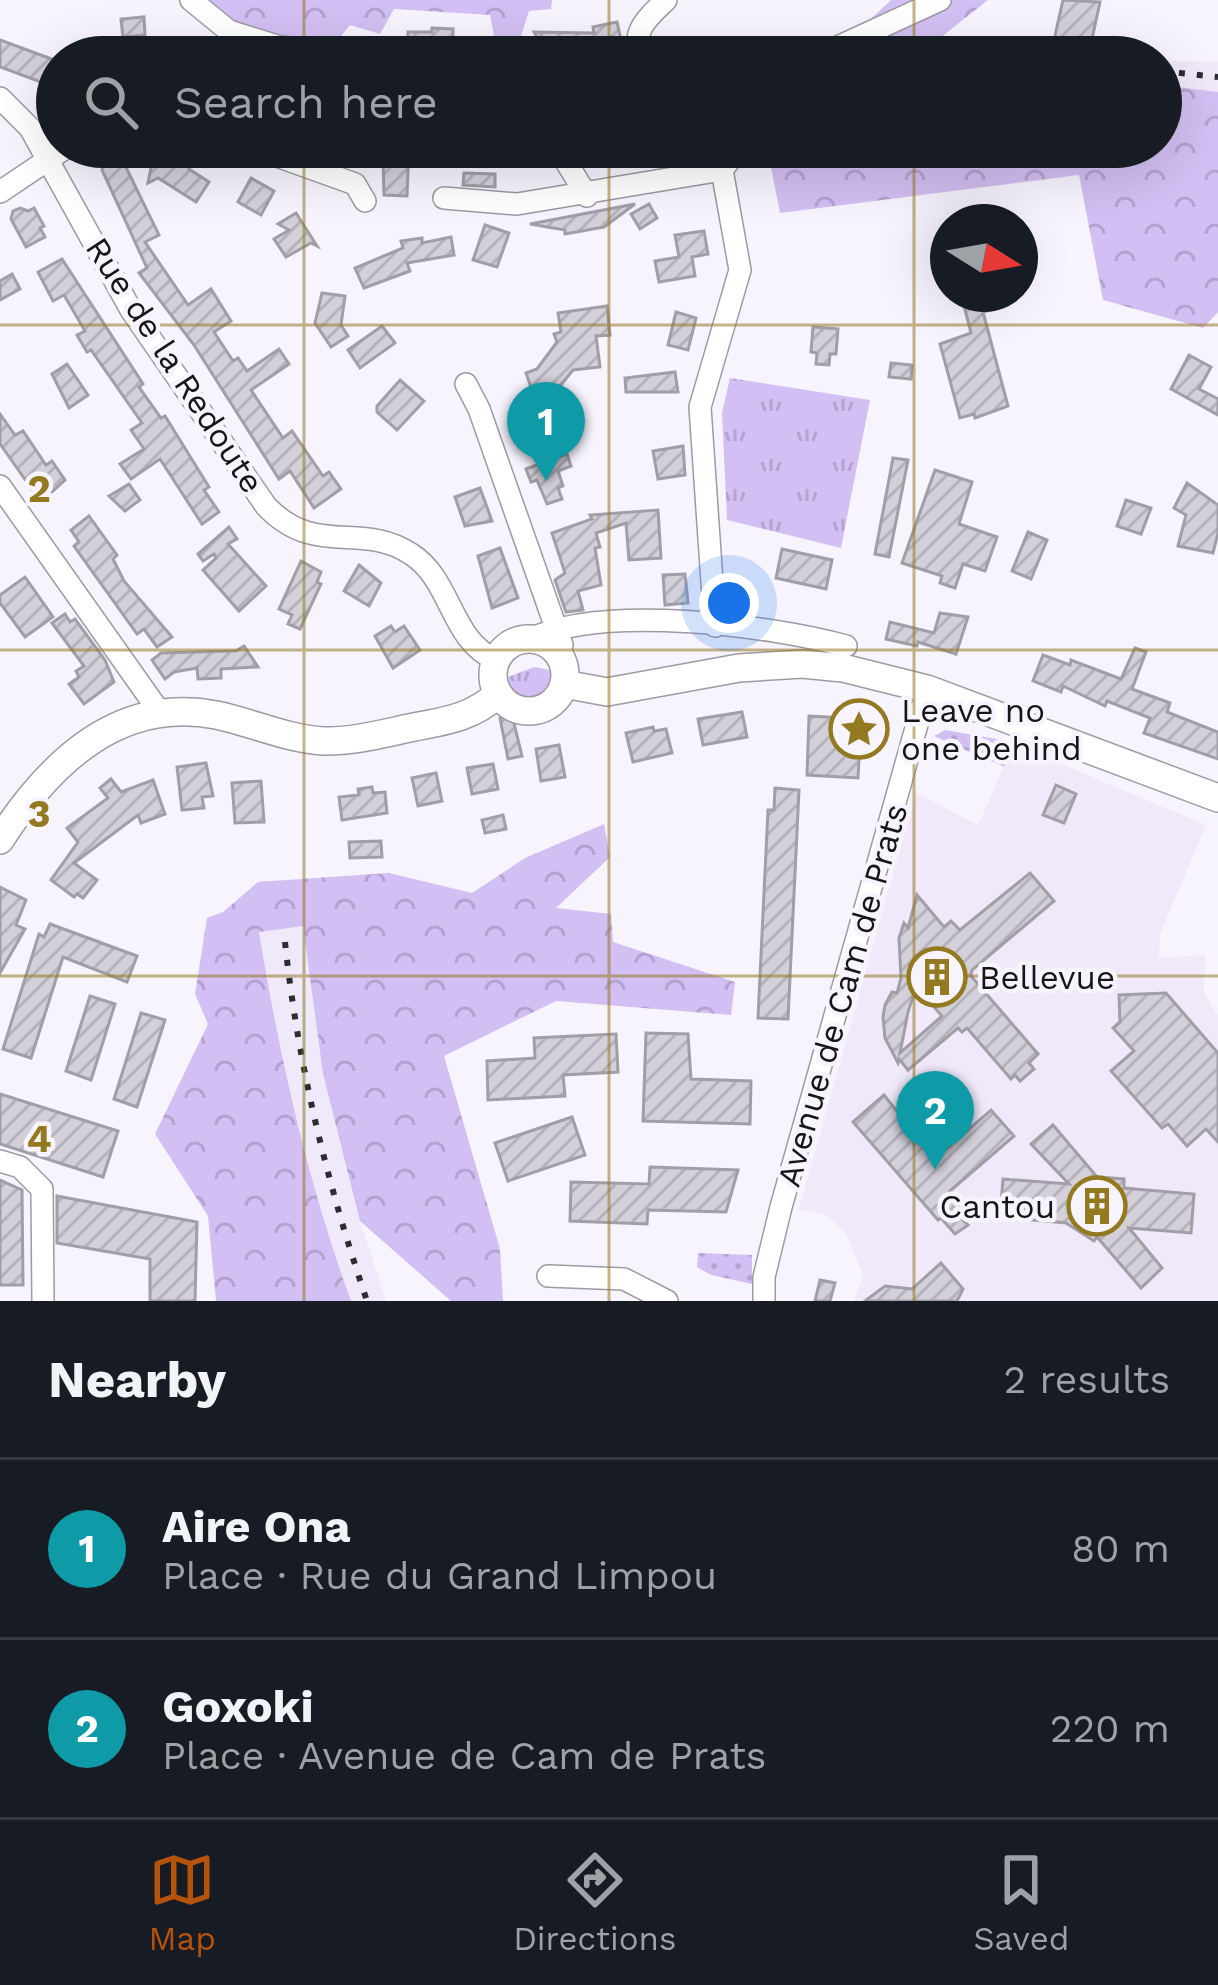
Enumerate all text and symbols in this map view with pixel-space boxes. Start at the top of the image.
search box [36,36,1182,168]
icon: search [78,69,144,135]
text: Search here [174,76,438,129]
north arrow [930,204,1038,312]
street label: Rue de la Redoute [78,230,272,500]
pin: 1 [507,382,585,481]
text: 2 [27,466,51,511]
your location [699,573,759,633]
place label: Leave no one behind [901,691,1082,768]
place icon: Leave no one behind [828,698,890,760]
text: 3 [27,791,51,836]
street label: Avenue de Cam de Prats [769,799,915,1191]
building icon: Bellevue [906,946,968,1008]
place label: Bellevue [979,958,1115,997]
pin: 2 [896,1071,974,1170]
text: 4 [26,1116,52,1161]
building icon: Cantou [1066,1175,1128,1237]
place label: Cantou [940,1187,1055,1226]
text: Nearby [48,1350,226,1409]
text: 2 results [1004,1357,1170,1402]
text: Aire Ona [162,1500,351,1553]
text: 1 [79,1526,95,1571]
text: 80 m [1071,1526,1170,1571]
text: Place · Rue du Grand Limpou [162,1553,717,1598]
text: Goxoki [162,1680,314,1733]
text: 2 [75,1706,99,1751]
text: 220 m [1050,1706,1170,1751]
text: Place · Avenue de Cam de Prats [162,1733,766,1778]
tab: Map [149,1847,216,1958]
tab: Directions [513,1847,676,1958]
tab: Saved [974,1847,1069,1958]

